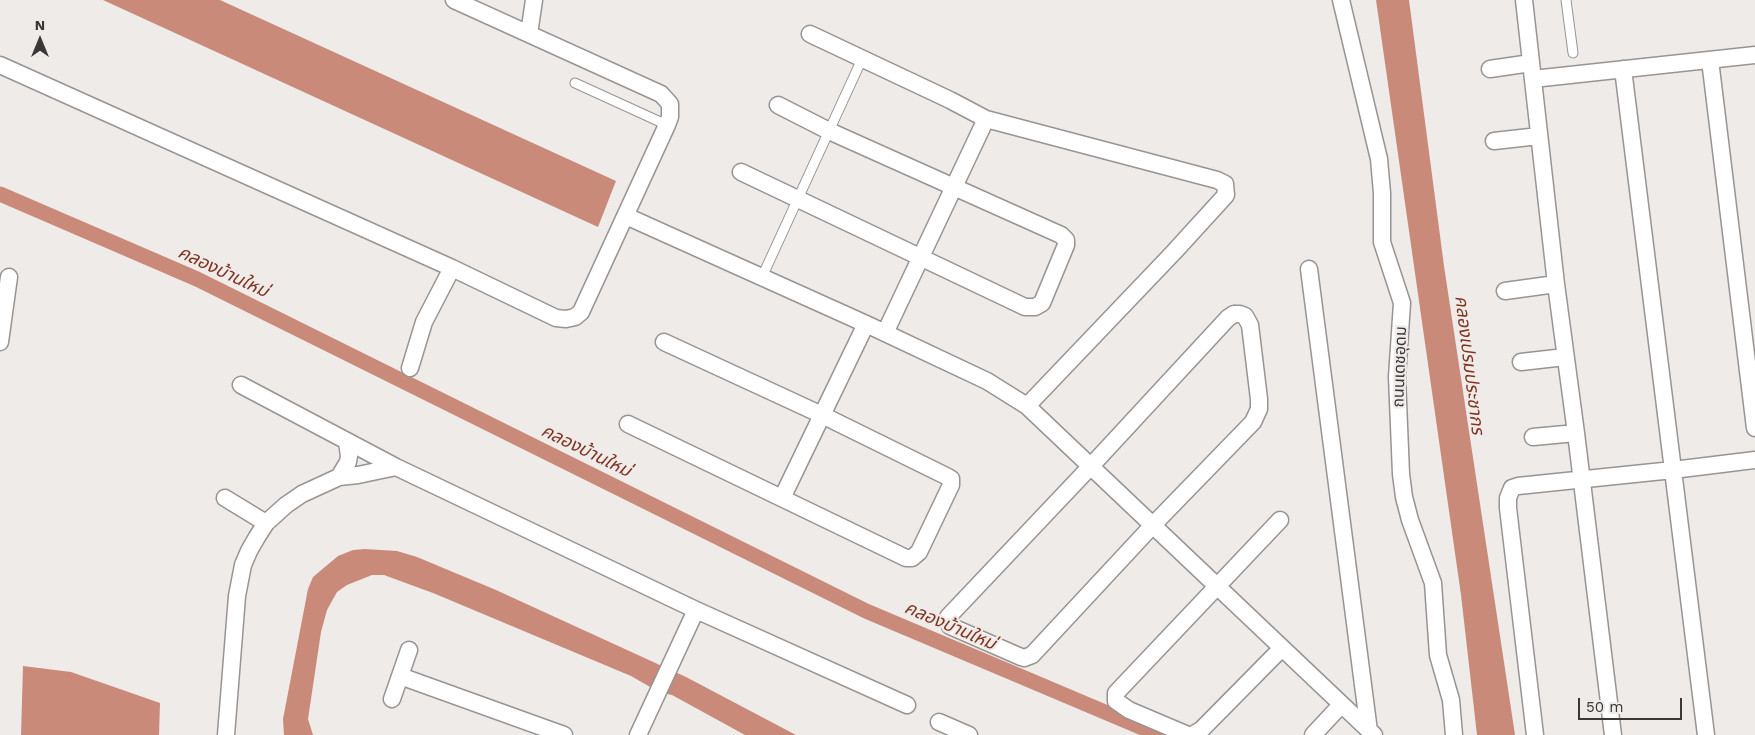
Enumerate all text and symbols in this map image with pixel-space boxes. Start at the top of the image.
north arrow [15,15,65,65]
text: N [35,17,45,33]
water label: คลองบ้านใหม่ [174,242,272,302]
water label: คลองเปรมประชากร [1450,294,1488,436]
street label: ถนนเดชอุดม [1389,326,1411,408]
water label: คลองบ้านใหม่ [538,420,634,482]
water label: คลองบ้านใหม่ [901,597,999,655]
scale bar [1580,688,1684,720]
text: 50 m [1586,698,1623,716]

